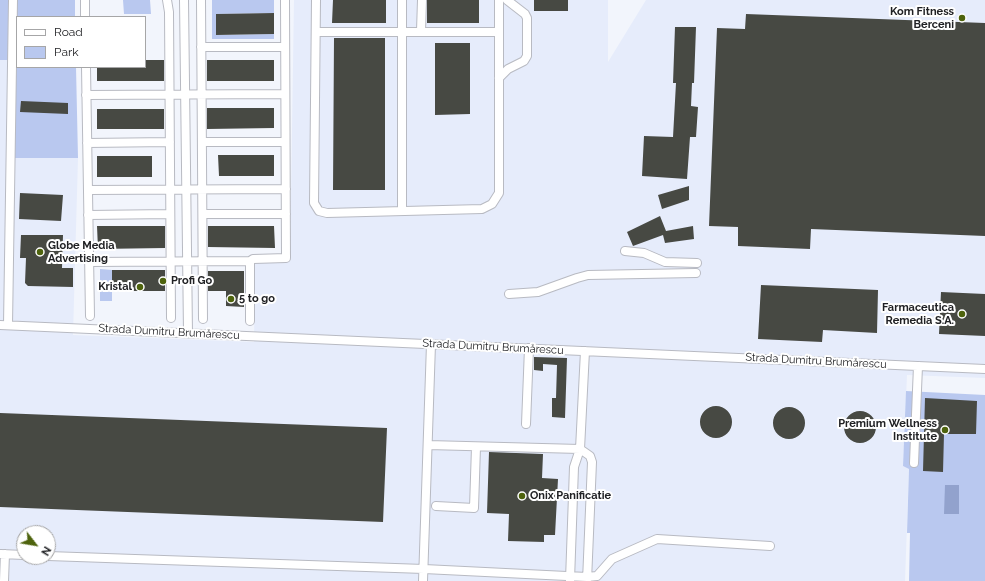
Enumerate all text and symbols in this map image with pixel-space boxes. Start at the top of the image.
place label: Kom Fitness Berceni [890,5,954,31]
marker: Kom Fitness Berceni [957,13,967,23]
legend [16,16,146,68]
text: Road [54,25,83,39]
text: Park [54,45,79,59]
place label: Globe Media Advertising [48,239,115,265]
marker: Globe Media Advertising [35,247,45,257]
place label: Profi Go [171,274,212,288]
marker: Profi Go [158,276,168,286]
place label: Kristal [98,280,132,294]
marker: Kristal [135,282,145,292]
place label: 5 to go [239,292,275,306]
marker: 5 to go [226,294,236,304]
place label: Farmaceutica Remedia S.A. [882,301,954,327]
marker: Farmaceutica Remedia S.A. [957,309,967,319]
street label: Strada Dumitru Brumărescu [98,322,240,342]
street label: Strada Dumitru Brumărescu [422,337,564,357]
street label: Strada Dumitru Brumărescu [745,351,887,371]
place label: Premium Wellness Institute [838,417,937,443]
marker: Premium Wellness Institute [940,425,950,435]
place label: Onix Panificatie [530,489,611,503]
marker: Onix Panificatie [517,491,527,501]
north arrow [16,525,56,565]
text: N [38,544,54,558]

